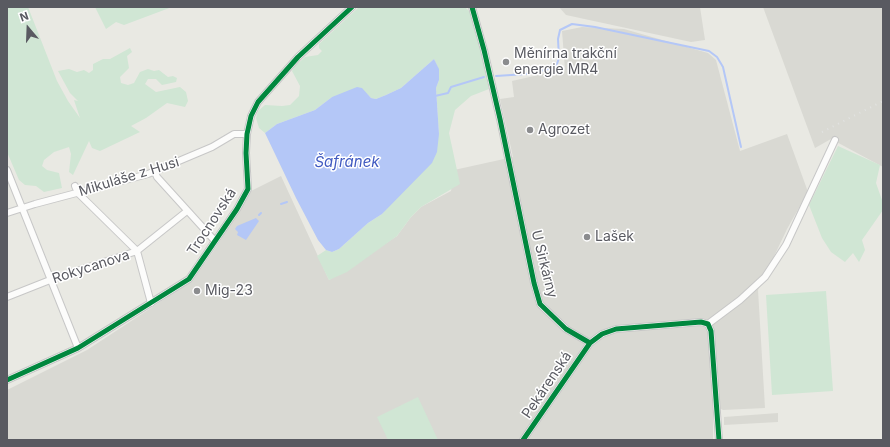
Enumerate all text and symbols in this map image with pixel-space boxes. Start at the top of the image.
north arrow [8,8,48,48]
text: N [18,9,30,25]
place label: Měnírna trakční energie MR4 [514,46,617,78]
marker: Měnírna trakční energie MR4 [501,57,511,67]
place label: Agrozet [538,122,590,138]
marker: Agrozet [525,125,535,135]
water label: Šafránek [314,153,380,171]
street label: Mikuláše z Husi [77,154,181,200]
street label: Trocnovská [184,185,240,259]
street label: U Sirkárny [527,228,561,300]
place label: Lašek [595,229,634,245]
marker: Lašek [582,232,592,242]
street label: Rokycanova [50,247,132,287]
place label: Mig-23 [205,283,253,299]
marker: Mig-23 [192,286,202,296]
street label: Pekárenská [519,348,575,422]

